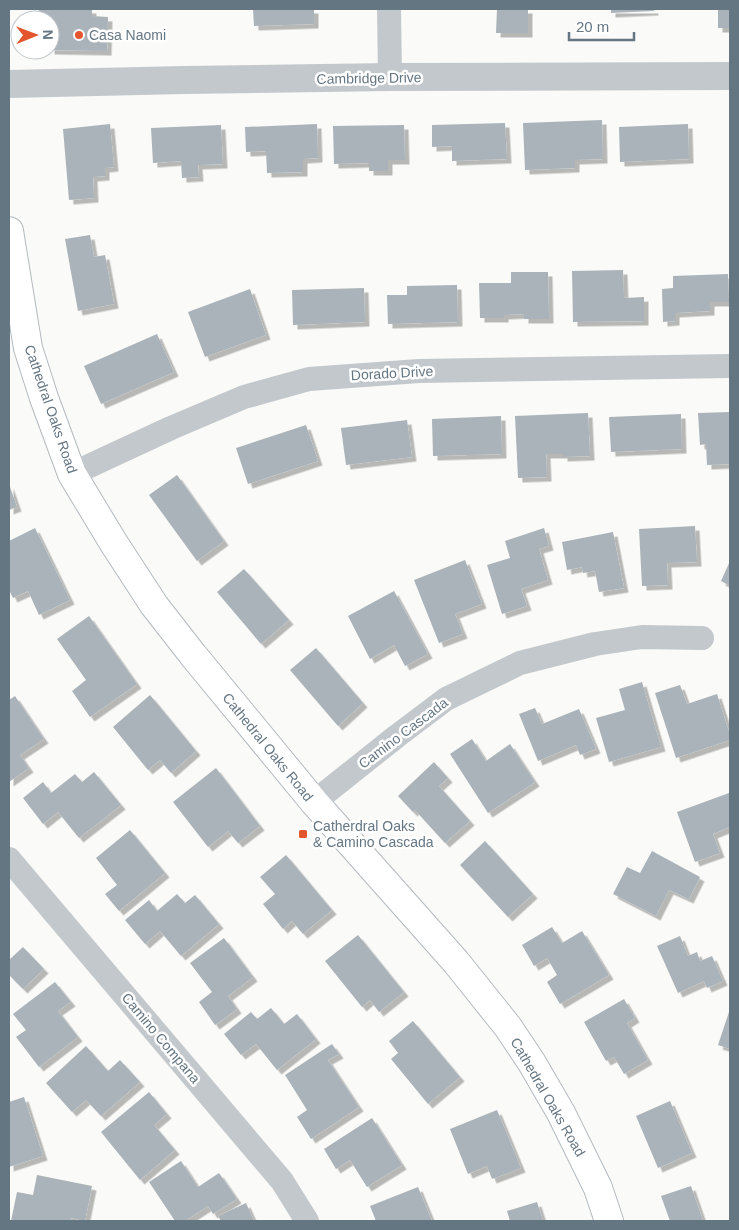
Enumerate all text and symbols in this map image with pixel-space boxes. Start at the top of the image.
north arrow [10,10,60,60]
scale bar [569,10,634,42]
text: 20 m [576,18,609,35]
place label: Casa Naomi [89,27,166,43]
marker: Casa Naomi [73,29,85,41]
text: N [40,30,56,40]
street label: Cambridge Drive [316,69,422,87]
street label: Cathedral Oaks Road [22,343,80,475]
street label: Dorado Drive [350,363,434,383]
street label: Cathedral Oaks Road [219,690,317,804]
street label: Camino Cascada [355,694,451,772]
place label: Catherdral Oaks & Camino Cascada [313,818,434,850]
marker: Catherdral Oaks & Camino Cascada [297,828,309,840]
street label: Camino Compana [119,990,204,1087]
street label: Cathedral Oaks Road [507,1035,589,1159]

